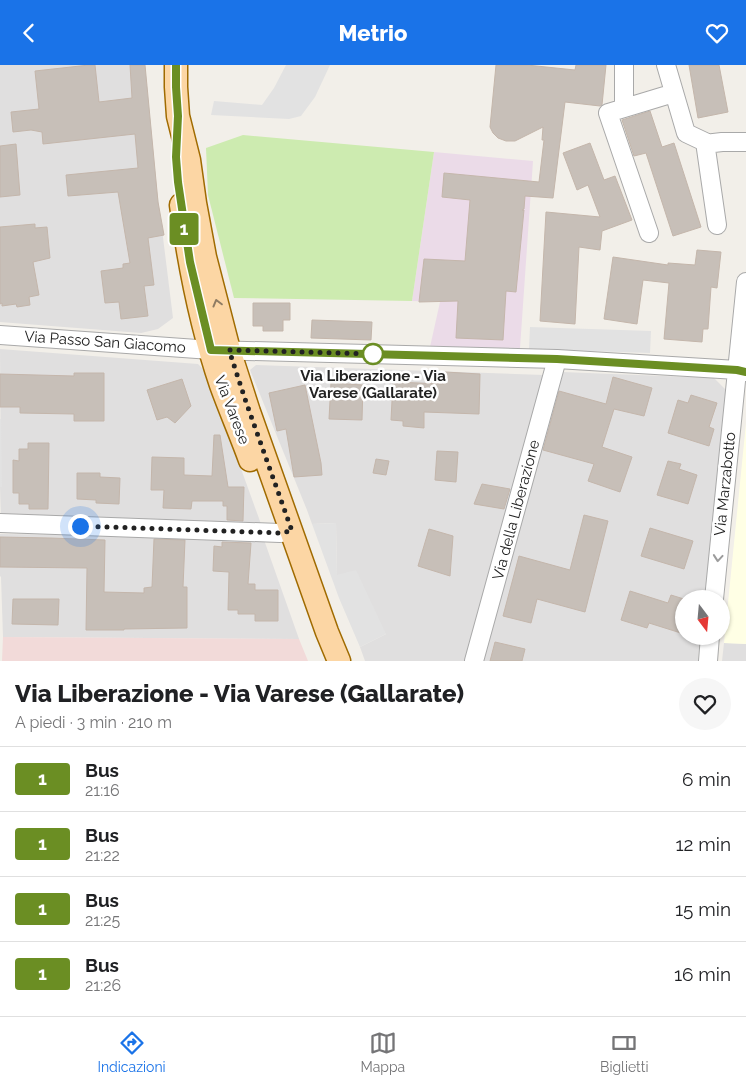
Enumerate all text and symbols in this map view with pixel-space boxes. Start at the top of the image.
icon: back [15,19,43,47]
icon: heart [703,19,731,47]
text: Metrio [339,20,407,46]
line badge: 1 [168,213,200,245]
text: 1 [180,218,188,239]
one-way arrow [212,299,223,307]
street label: Via Passo San Giacomo [24,327,186,357]
marker: Via Liberazione - Via Varese (Gallarate) [362,343,384,365]
place label: Via Liberazione - Via Varese (Gallarate) [300,367,446,402]
street label: Via Varese [211,373,253,447]
street label: Via Marzabotto [711,431,739,537]
street label: Via della Liberazione [489,438,543,582]
your location [68,514,93,539]
one-way arrow [713,554,724,562]
north arrow [675,590,730,645]
map controls [675,590,730,645]
button: heart [679,678,731,730]
text: Via Liberazione - Via Varese (Gallarate) [15,679,464,708]
text: A piedi · 3 min · 210 m [15,713,172,732]
text: Bus [85,759,119,781]
text: 1 [38,768,47,789]
text: 6 min [682,768,731,790]
text: 21:16 [85,781,120,800]
text: Bus [85,824,119,846]
text: 1 [38,833,47,854]
text: 12 min [675,833,731,855]
text: 21:22 [85,846,120,865]
text: Bus [85,889,119,911]
text: 1 [38,898,47,919]
text: 15 min [675,898,731,920]
text: 21:25 [85,911,120,930]
text: Bus [85,954,119,976]
text: 1 [38,963,47,984]
text: 16 min [674,963,731,985]
text: 21:26 [85,976,121,995]
tab: Indicazioni [97,1029,166,1075]
tab: Mappa [360,1029,405,1075]
tab: Biglietti [600,1029,649,1075]

